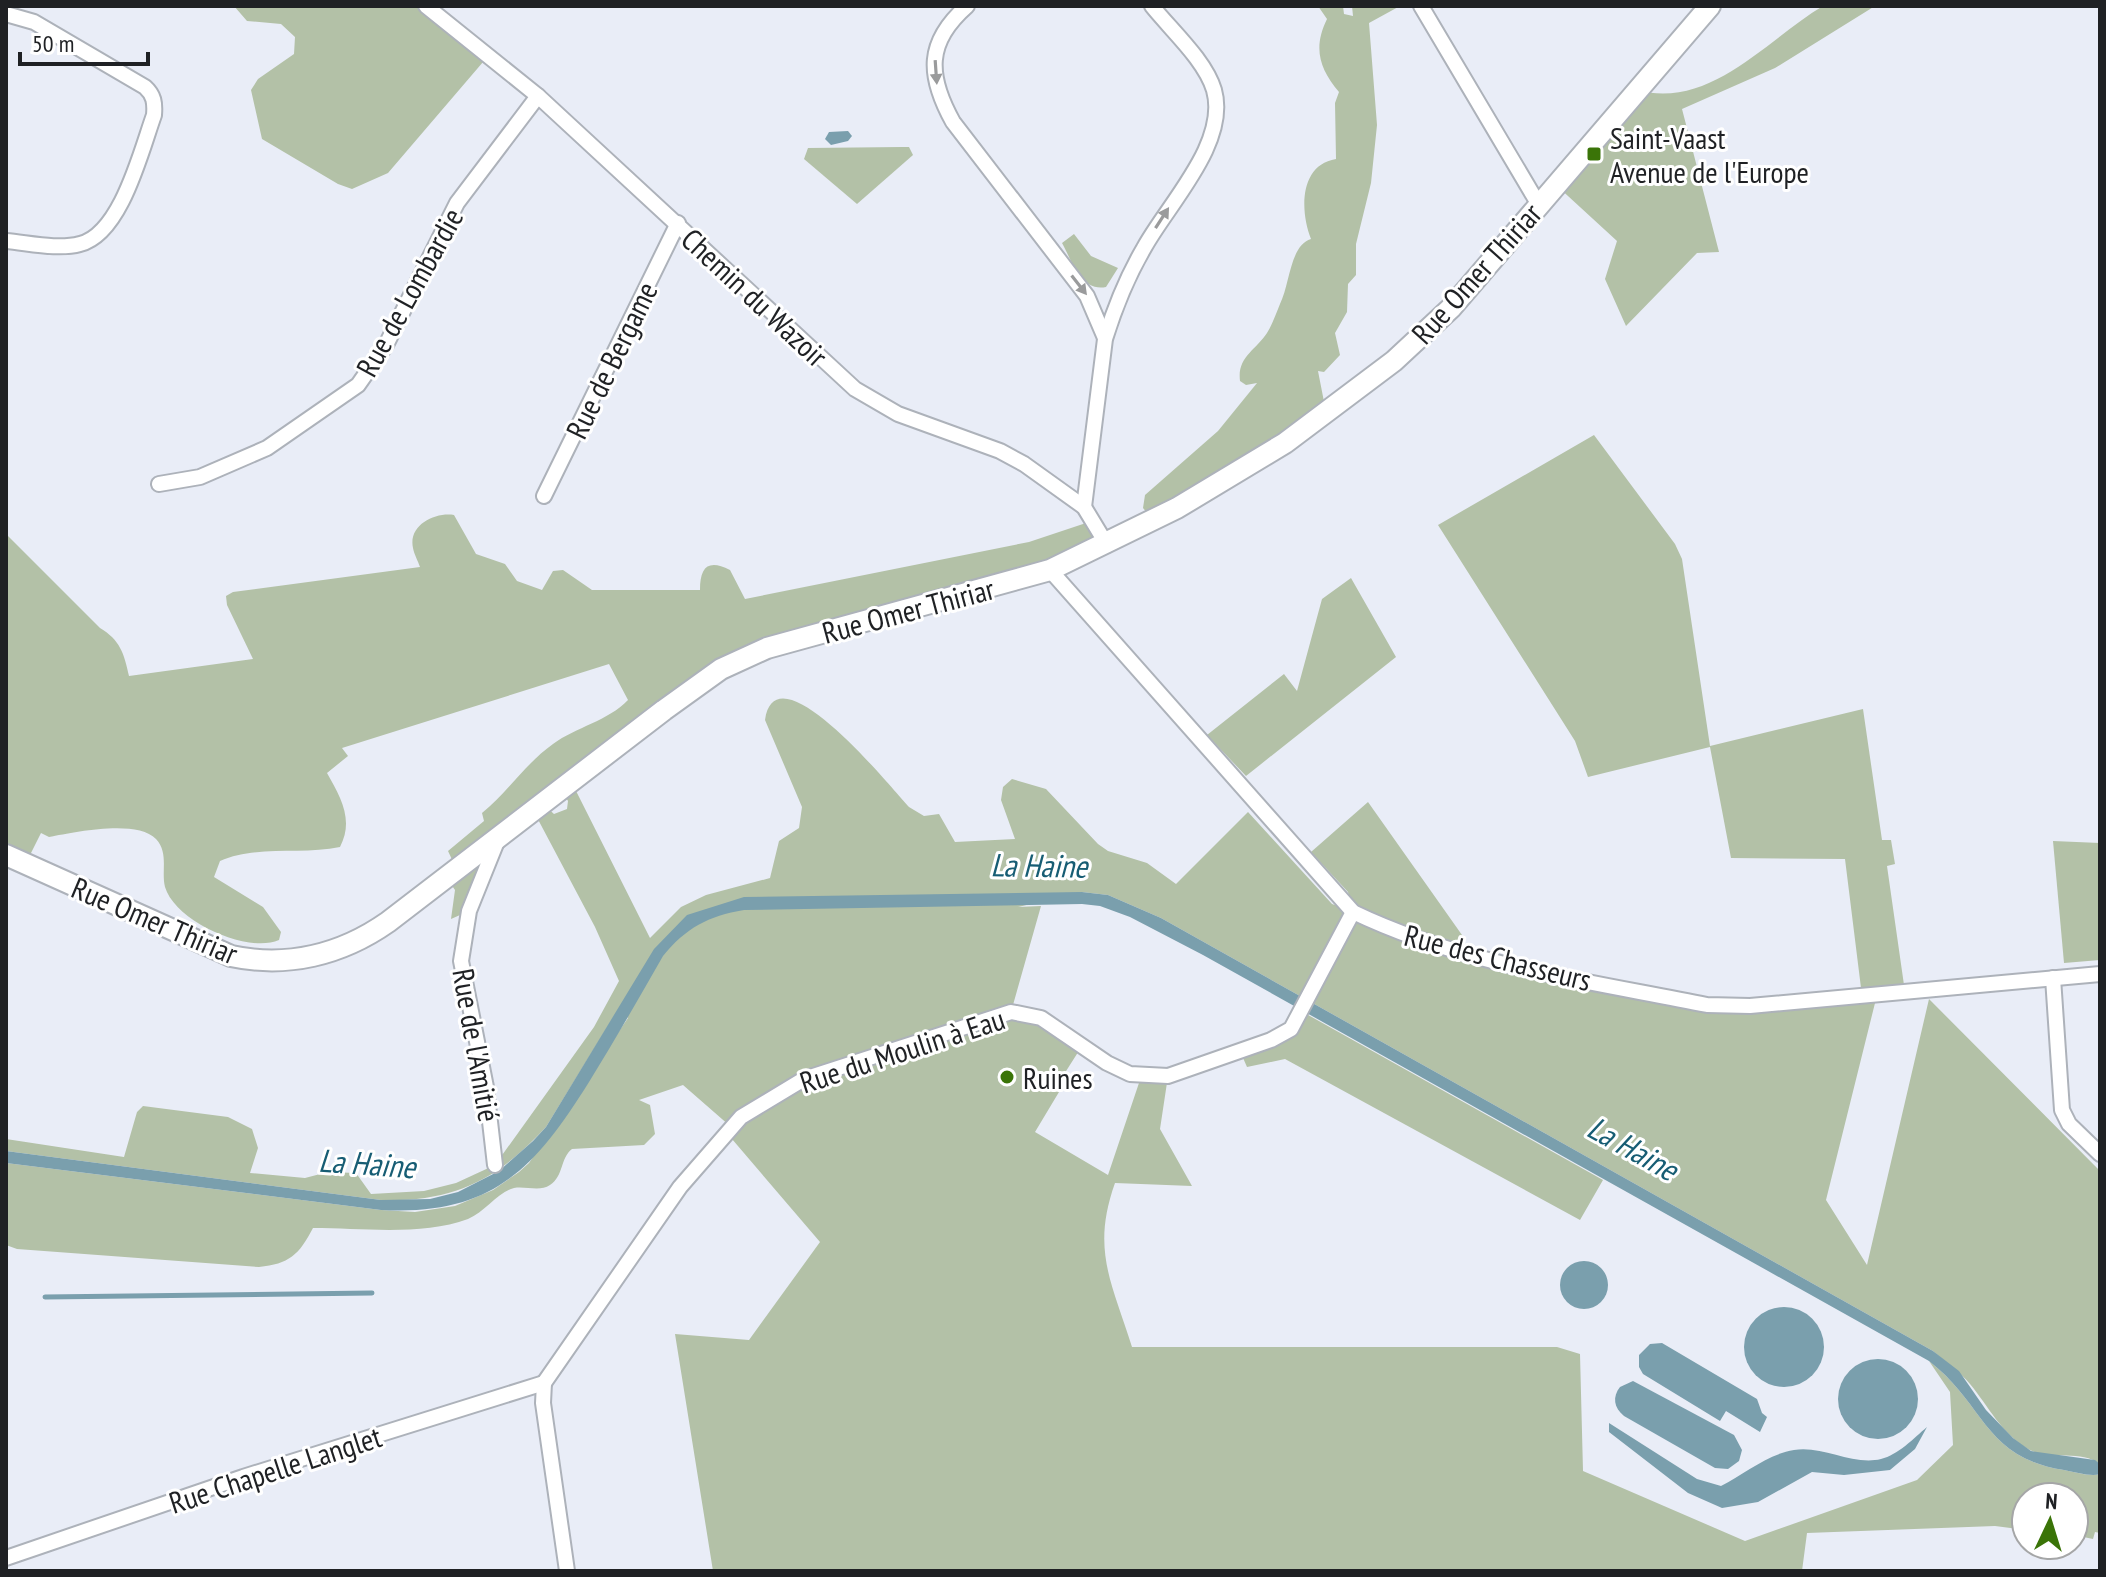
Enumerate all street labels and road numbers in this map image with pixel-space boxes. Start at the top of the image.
street label: Rue Omer Thiriar [1402,194,1550,352]
street label: Rue de Lombardie [347,201,471,383]
street label: Chemin du Wazoir [674,219,837,375]
street label: Rue de Bergame [556,275,666,445]
street label: Rue Omer Thiriar [818,568,999,652]
street label: Rue Omer Thiriar [66,868,245,973]
street label: Rue des Chasseurs [1401,915,1595,999]
street label: Rue de l'Amitié [444,965,510,1125]
street label: Rue du Moulin à Eau [795,999,1009,1101]
street label: Rue Chapelle Langlet [164,1416,387,1522]

